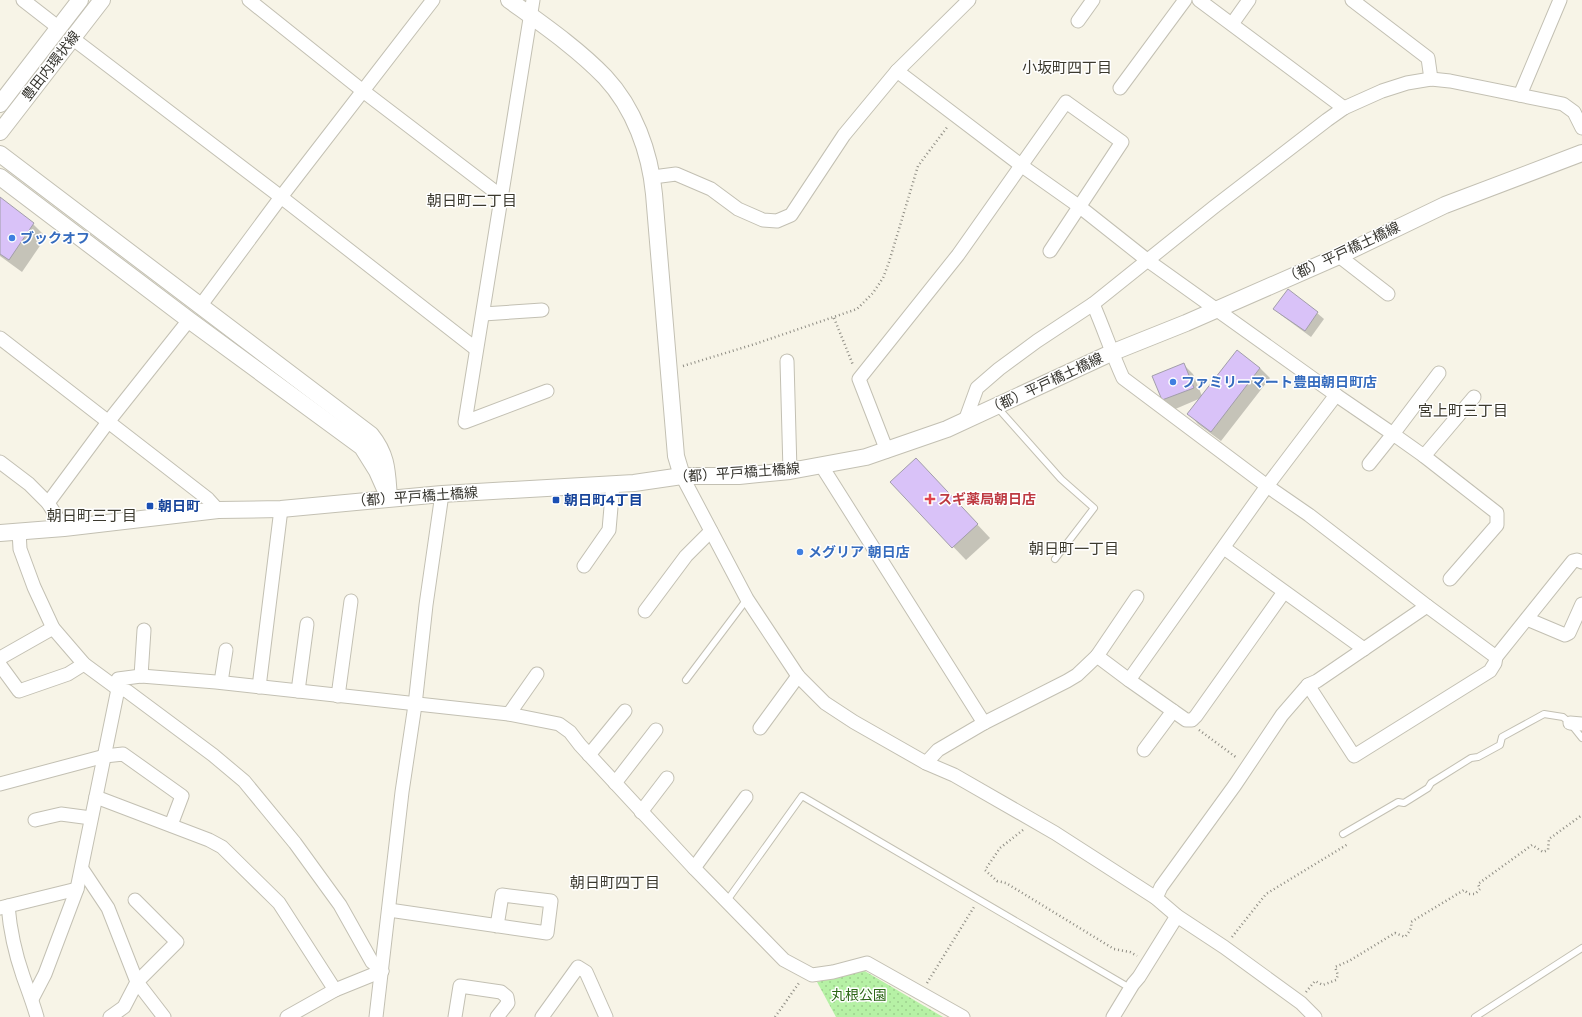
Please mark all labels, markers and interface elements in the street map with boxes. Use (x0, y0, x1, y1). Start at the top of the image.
street label: 豊田内環状線 (18, 28, 84, 104)
district label: 小坂町四丁目 (1022, 59, 1112, 77)
district label: 朝日町二丁目 (427, 192, 517, 210)
street label: （都）平戸橋土橋線 (1281, 219, 1403, 287)
place label: ブックオフ (20, 230, 90, 247)
marker: ブックオフ (7, 233, 17, 243)
street label: （都）平戸橋土橋線 (984, 350, 1106, 418)
place label: ファミリーマート豊田朝日町店 (1181, 374, 1377, 391)
marker: ファミリーマート豊田朝日町店 (1168, 377, 1178, 387)
district label: 宮上町三丁目 (1418, 402, 1508, 420)
street label: （都）平戸橋土橋線 (674, 460, 800, 486)
street label: （都）平戸橋土橋線 (352, 484, 478, 510)
place label: スギ薬局朝日店 (938, 491, 1036, 508)
place label: 朝日町4丁目 (564, 492, 643, 509)
marker: スギ薬局朝日店 (925, 494, 935, 504)
marker: 朝日町4丁目 (551, 495, 561, 505)
place label: 朝日町 (158, 498, 200, 515)
marker: 朝日町 (145, 501, 155, 511)
district label: 朝日町三丁目 (47, 507, 137, 525)
district label: 朝日町一丁目 (1029, 540, 1119, 558)
place label: メグリア 朝日店 (808, 544, 910, 561)
marker: メグリア 朝日店 (795, 547, 805, 557)
district label: 朝日町四丁目 (570, 874, 660, 892)
park label: 丸根公園 (831, 987, 887, 1004)

